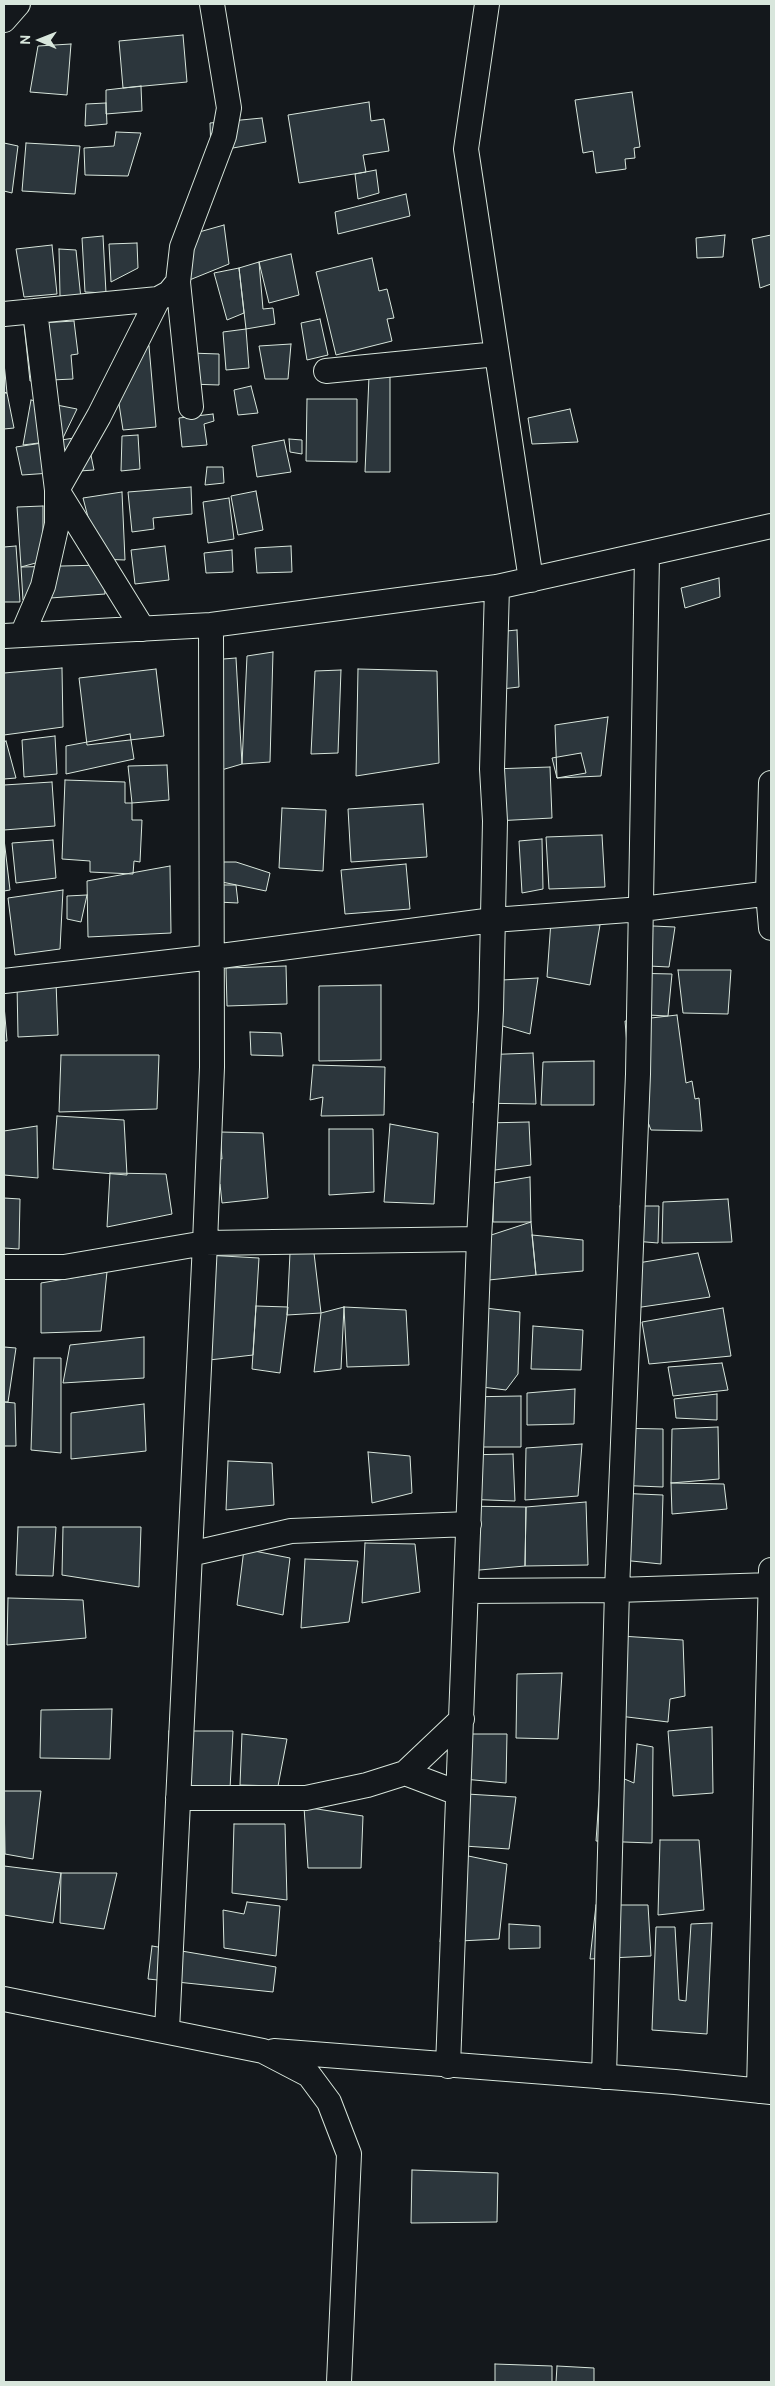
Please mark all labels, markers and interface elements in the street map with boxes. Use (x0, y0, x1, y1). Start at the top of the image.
north arrow (15, 15, 65, 65)
text: N (16, 35, 34, 45)

